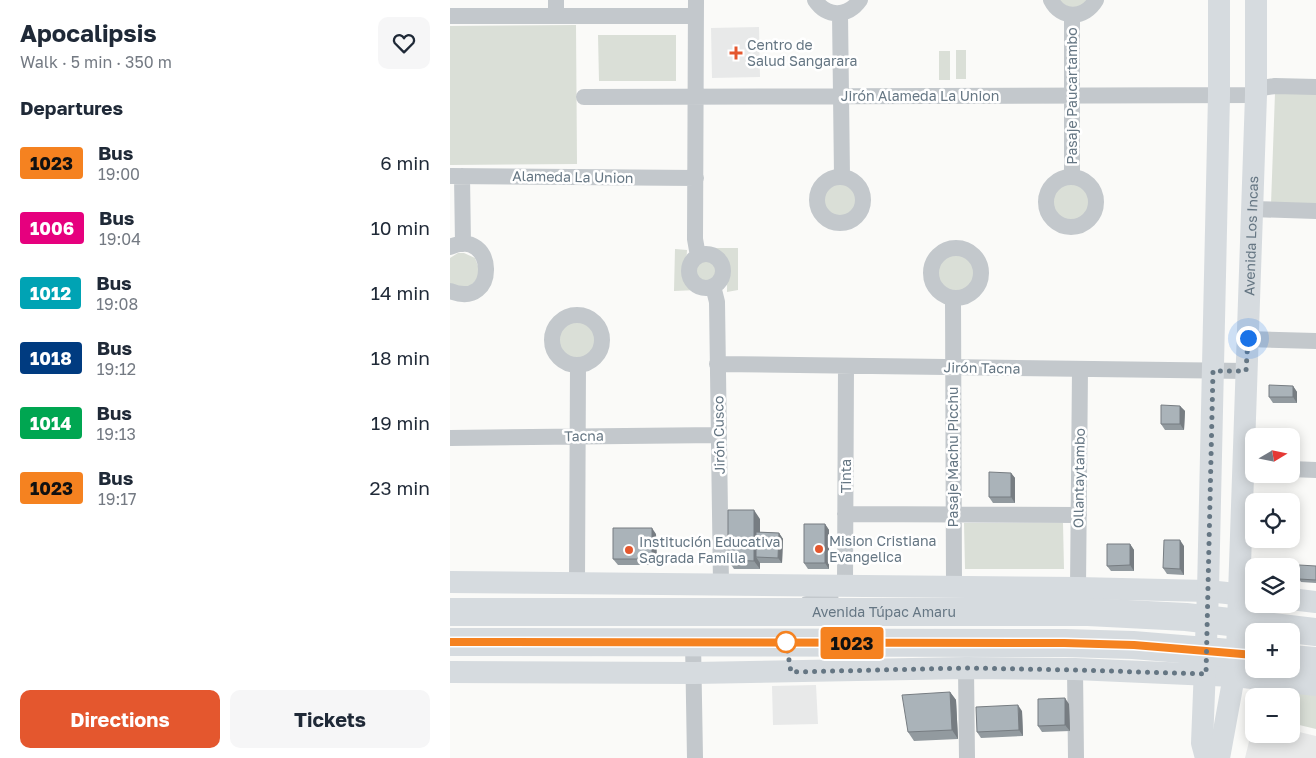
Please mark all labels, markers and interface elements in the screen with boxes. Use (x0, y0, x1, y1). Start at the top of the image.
button: heart (378, 17, 430, 69)
text: Apocalipsis (20, 18, 157, 47)
street label: Pasaje Paucartambo (1063, 27, 1080, 165)
place label: Centro de Salud Sangarara (747, 36, 857, 69)
marker: Centro de Salud Sangarara (729, 46, 743, 60)
text: Walk · 5 min · 350 m (20, 52, 172, 72)
street label: Jirón Alameda La Union (841, 87, 999, 104)
text: Departures (20, 96, 123, 119)
text: Bus (98, 141, 133, 164)
text: 6 min (380, 151, 430, 174)
text: 1023 (30, 152, 73, 174)
text: 19:00 (98, 164, 140, 184)
street label: Alameda La Union (512, 167, 634, 186)
street label: Avenida Los Incas (1240, 176, 1261, 296)
text: Bus (99, 206, 134, 229)
text: 10 min (371, 216, 430, 239)
text: 1006 (30, 217, 74, 239)
text: 19:04 (99, 229, 141, 249)
text: Bus (96, 271, 132, 294)
text: 14 min (371, 281, 430, 304)
text: 1012 (30, 282, 71, 304)
text: 19:08 (96, 294, 138, 314)
your location (1236, 326, 1261, 351)
text: Bus (97, 336, 132, 359)
text: 18 min (371, 346, 430, 369)
text: 1018 (30, 347, 72, 369)
street label: Jirón Tacna (943, 358, 1021, 377)
text: 19:12 (97, 359, 136, 379)
street label: Pasaje Machu Picchu (944, 386, 961, 528)
street label: Jirón Cusco (709, 395, 728, 475)
text: Bus (97, 401, 132, 424)
text: 19 min (371, 411, 430, 434)
text: 1014 (30, 412, 72, 434)
text: 19:13 (97, 424, 136, 444)
street label: Tacna (564, 427, 604, 444)
street label: Ollantaytambo (1069, 428, 1088, 528)
north arrow (1245, 428, 1300, 482)
map controls (1245, 428, 1300, 743)
street label: Tinta (837, 459, 854, 493)
text: Bus (98, 466, 133, 489)
text: 23 min (370, 476, 430, 499)
text: 1023 (30, 477, 73, 499)
text: 19:17 (98, 489, 136, 509)
button: locate (1245, 493, 1300, 548)
place label: Mision Cristiana Evangelica (829, 532, 936, 565)
place label: Institución Educativa Sagrada Familia (639, 533, 780, 566)
marker: Mision Cristiana Evangelica (813, 543, 825, 555)
marker: Institución Educativa Sagrada Familia (623, 544, 635, 556)
button: layers (1245, 558, 1300, 613)
street label: Avenida Túpac Amaru (812, 603, 956, 620)
button: + (1245, 623, 1300, 678)
line badge: 1023 (817, 627, 887, 659)
unlabelled marker (775, 631, 797, 653)
text: 1023 (831, 632, 873, 654)
button: − (1245, 688, 1300, 743)
button: Directions (20, 690, 220, 748)
button: Tickets (230, 690, 430, 748)

